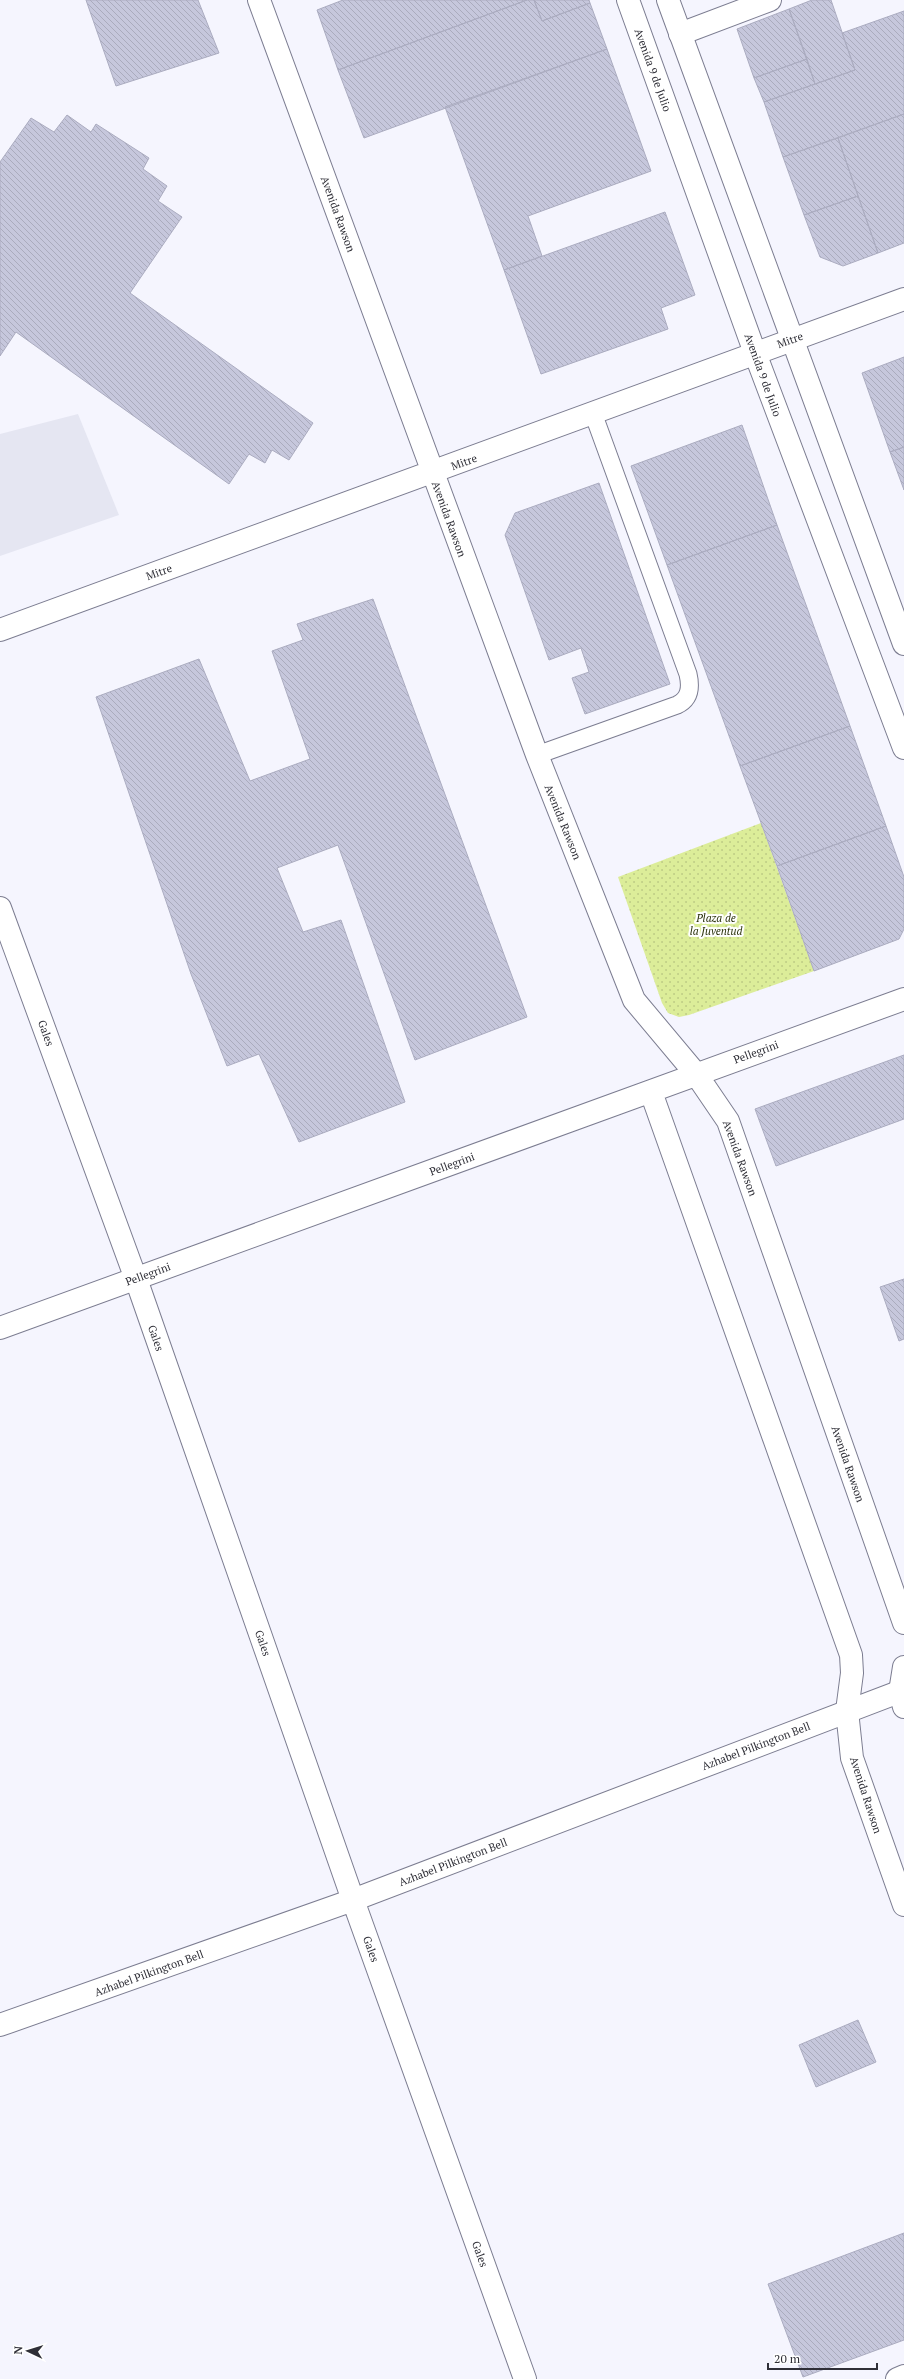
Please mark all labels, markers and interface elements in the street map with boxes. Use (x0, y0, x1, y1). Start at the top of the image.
street label: Avenida 9 de Julio (631, 27, 675, 113)
street label: Avenida Rawson (318, 174, 358, 254)
street label: Mitre (775, 329, 805, 351)
street label: Avenida 9 de Julio (741, 332, 785, 418)
street label: Mitre (449, 451, 479, 473)
street label: Avenida Rawson (429, 479, 469, 559)
street label: Mitre (144, 561, 174, 583)
street label: Avenida Rawson (542, 782, 585, 862)
park label: Plaza de la Juventud (690, 911, 742, 938)
street label: Gales (35, 1018, 57, 1048)
street label: Pellegrini (731, 1037, 781, 1067)
street label: Avenida Rawson (720, 1118, 760, 1198)
street label: Pellegrini (427, 1149, 477, 1179)
street label: Pellegrini (123, 1259, 173, 1289)
street label: Gales (145, 1323, 167, 1353)
street label: Avenida Rawson (828, 1424, 868, 1504)
street label: Gales (252, 1628, 274, 1658)
street label: Azhabel Pilkington Bell (700, 1719, 812, 1773)
street label: Avenida Rawson (847, 1755, 885, 1836)
street label: Azhabel Pilkington Bell (397, 1835, 509, 1889)
street label: Gales (360, 1934, 382, 1964)
street label: Azhabel Pilkington Bell (92, 1947, 206, 1999)
street label: Gales (469, 2239, 491, 2269)
north arrow (8, 2331, 48, 2371)
text: N (11, 2345, 25, 2355)
scale bar (768, 2345, 877, 2371)
text: 20 m (774, 2351, 801, 2366)

